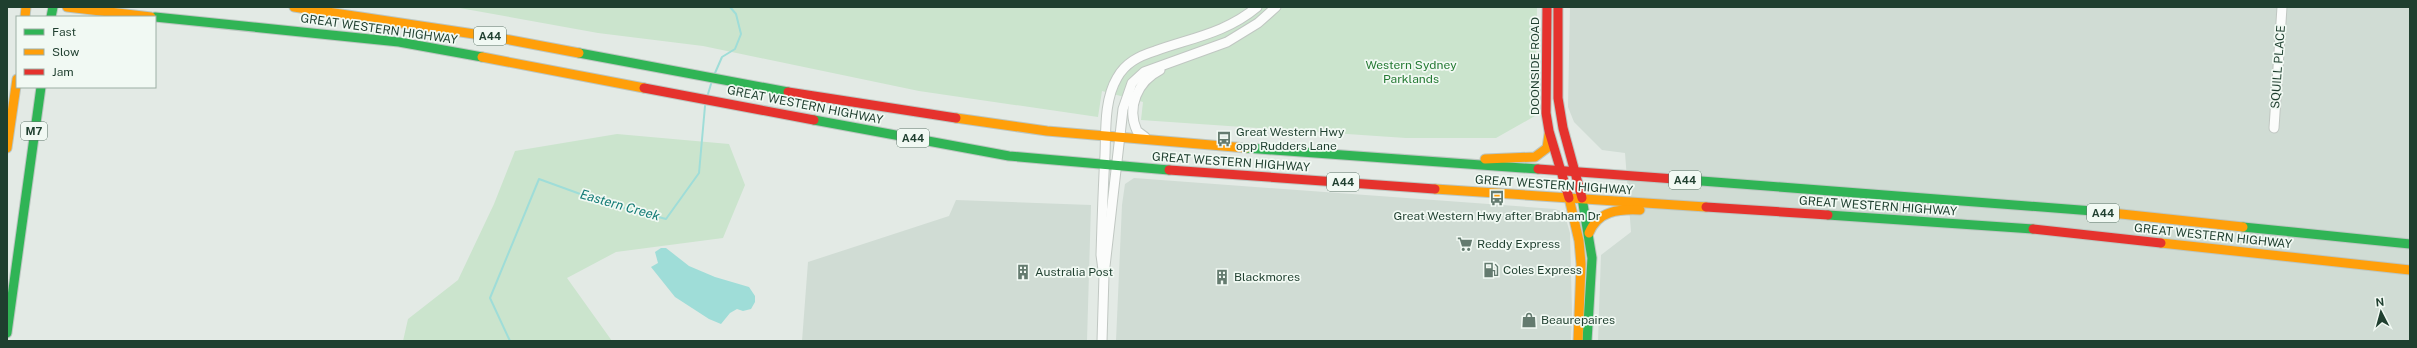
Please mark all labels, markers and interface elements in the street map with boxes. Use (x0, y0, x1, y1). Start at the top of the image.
street label: GREAT WESTERN HIGHWAY (300, 11, 459, 47)
legend (16, 16, 156, 88)
street label: DOONSIDE ROAD (1528, 17, 1542, 115)
text: Fast (52, 25, 77, 39)
street label: SQUILL PLACE (2268, 25, 2288, 109)
road number: A44 (474, 27, 506, 45)
text: Slow (52, 45, 80, 59)
park label: Western Sydney Parklands (1365, 58, 1457, 86)
text: Jam (52, 65, 74, 79)
street label: GREAT WESTERN HIGHWAY (726, 83, 885, 127)
road number: M7 (21, 122, 47, 140)
place label: Great Western Hwy opp Rudders Lane (1236, 125, 1345, 153)
road number: A44 (897, 129, 929, 147)
bus stop icon: Great Western Hwy opp Rudders Lane (1215, 130, 1233, 148)
street label: GREAT WESTERN HIGHWAY (1151, 149, 1311, 175)
road number: A44 (1669, 171, 1701, 189)
street label: GREAT WESTERN HIGHWAY (1474, 172, 1634, 198)
road number: A44 (1327, 173, 1359, 191)
water label: Eastern Creek (578, 186, 662, 224)
bus stop icon: Great Western Hwy after Brabham Dr (1488, 189, 1506, 207)
street label: GREAT WESTERN HIGHWAY (1798, 193, 1958, 219)
road number: A44 (2087, 204, 2119, 222)
place label: Great Western Hwy after Brabham Dr (1393, 209, 1601, 223)
street label: GREAT WESTERN HIGHWAY (2133, 221, 2293, 251)
supermarket icon: Reddy Express (1456, 235, 1474, 253)
place label: Reddy Express (1477, 237, 1560, 251)
fuel station icon: Coles Express (1482, 261, 1500, 279)
building icon: Australia Post (1014, 263, 1032, 281)
place label: Coles Express (1503, 263, 1582, 277)
place label: Australia Post (1035, 265, 1113, 279)
building icon: Blackmores (1213, 268, 1231, 286)
place label: Blackmores (1234, 270, 1300, 284)
north arrow (2361, 292, 2401, 332)
text: N (2375, 296, 2385, 308)
shop icon: Beaurepaires (1520, 311, 1538, 329)
place label: Beaurepaires (1541, 313, 1615, 327)

